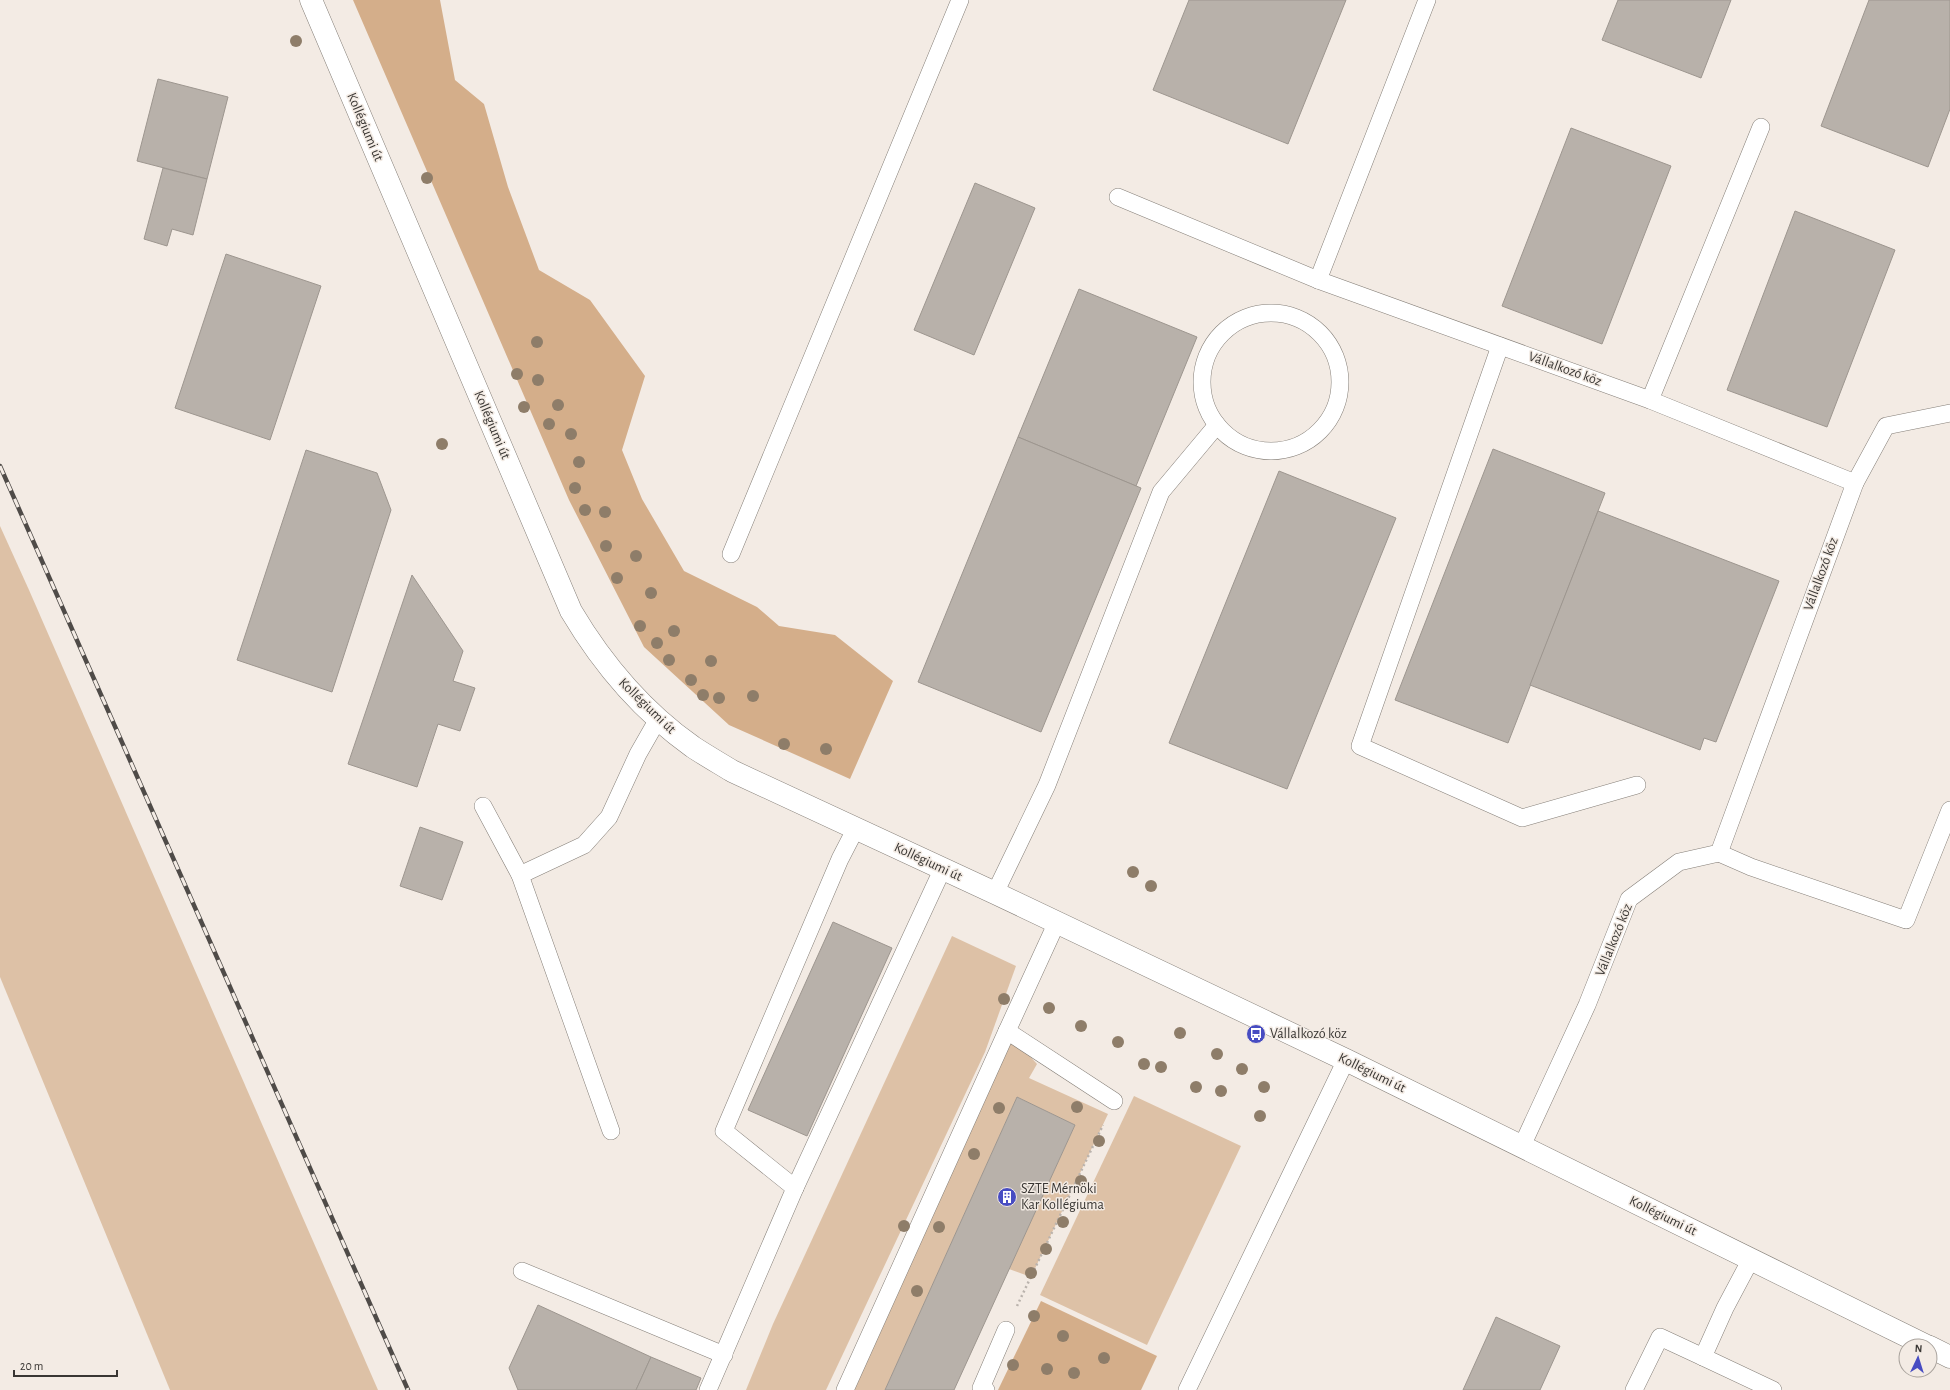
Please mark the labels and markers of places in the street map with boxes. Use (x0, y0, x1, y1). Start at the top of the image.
bus stop icon: Vállalkozó köz (1245, 1023, 1267, 1045)
place label: Vállalkozó köz (1270, 1027, 1347, 1041)
place label: SZTE Mérnöki Kar Kollégiuma (1021, 1182, 1105, 1212)
building icon: SZTE Mérnöki Kar Kollégiuma (996, 1186, 1018, 1208)

